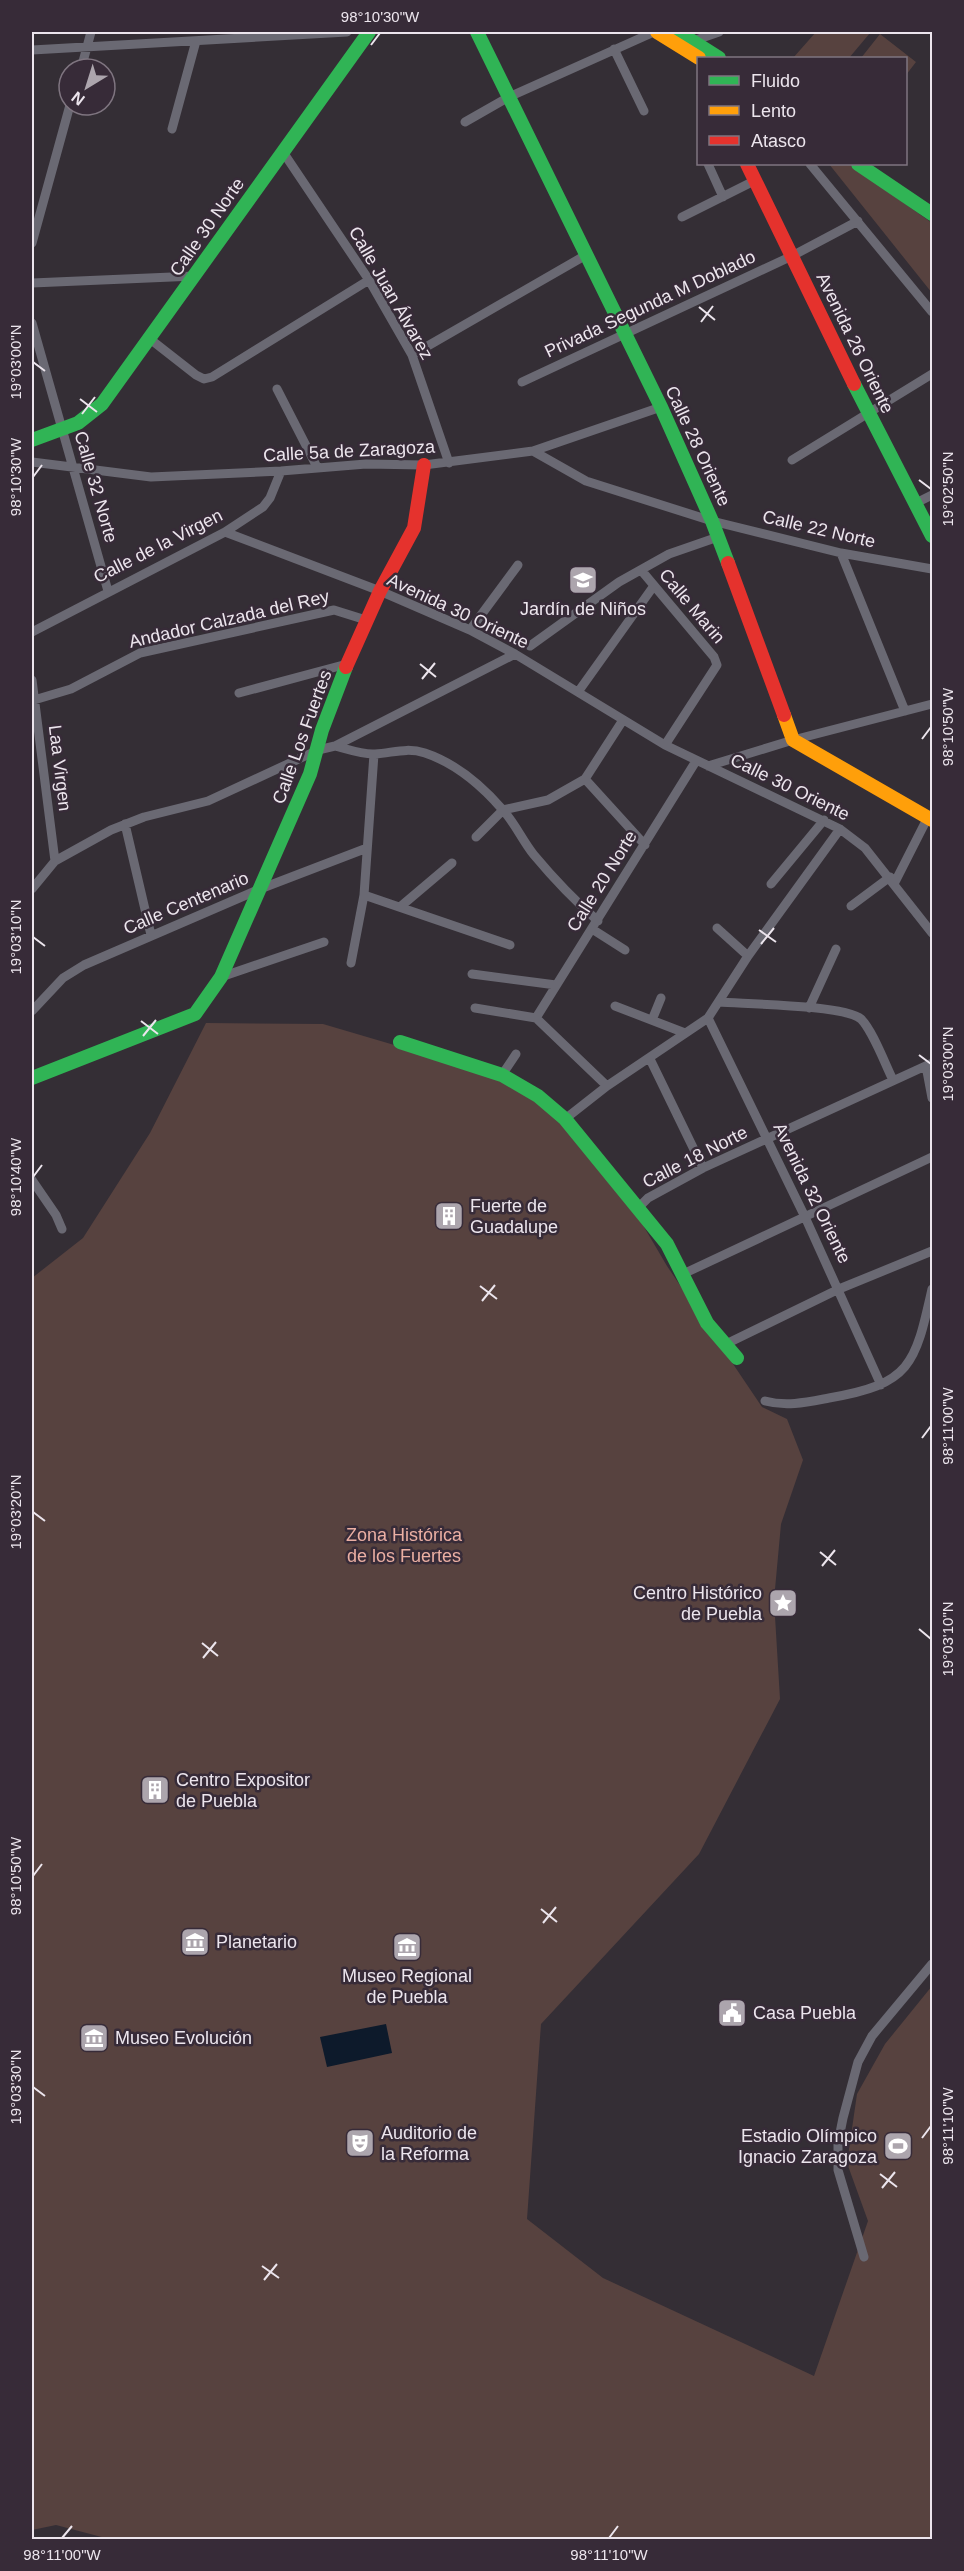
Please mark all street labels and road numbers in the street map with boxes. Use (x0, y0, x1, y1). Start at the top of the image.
street label: Calle 30 Norte (166, 174, 248, 280)
street label: Calle Juan Álvarez (345, 223, 437, 363)
street label: Privada Segunda M Doblado (541, 246, 759, 362)
street label: Avenida 26 Oriente (812, 270, 898, 416)
street label: Calle 28 Oriente (661, 383, 735, 509)
street label: Calle 32 Norte (71, 429, 121, 545)
street label: Calle 5a de Zaragoza (263, 436, 436, 465)
street label: Calle de la Virgen (90, 505, 226, 587)
street label: Calle 22 Norte (761, 506, 877, 552)
street label: Calle Marin (655, 565, 729, 647)
street label: Avenida 30 Oriente (384, 569, 532, 653)
street label: Andador Calzada del Rey (127, 586, 331, 652)
street label: Calle Los Fuertes (268, 667, 336, 807)
street label: Laa Virgen (45, 724, 75, 812)
street label: Calle 30 Oriente (727, 750, 853, 824)
street label: Calle 20 Norte (563, 827, 641, 935)
street label: Calle Centenario (120, 868, 252, 938)
street label: Avenida 32 Oriente (769, 1120, 855, 1266)
street label: Calle 18 Norte (639, 1122, 751, 1192)

